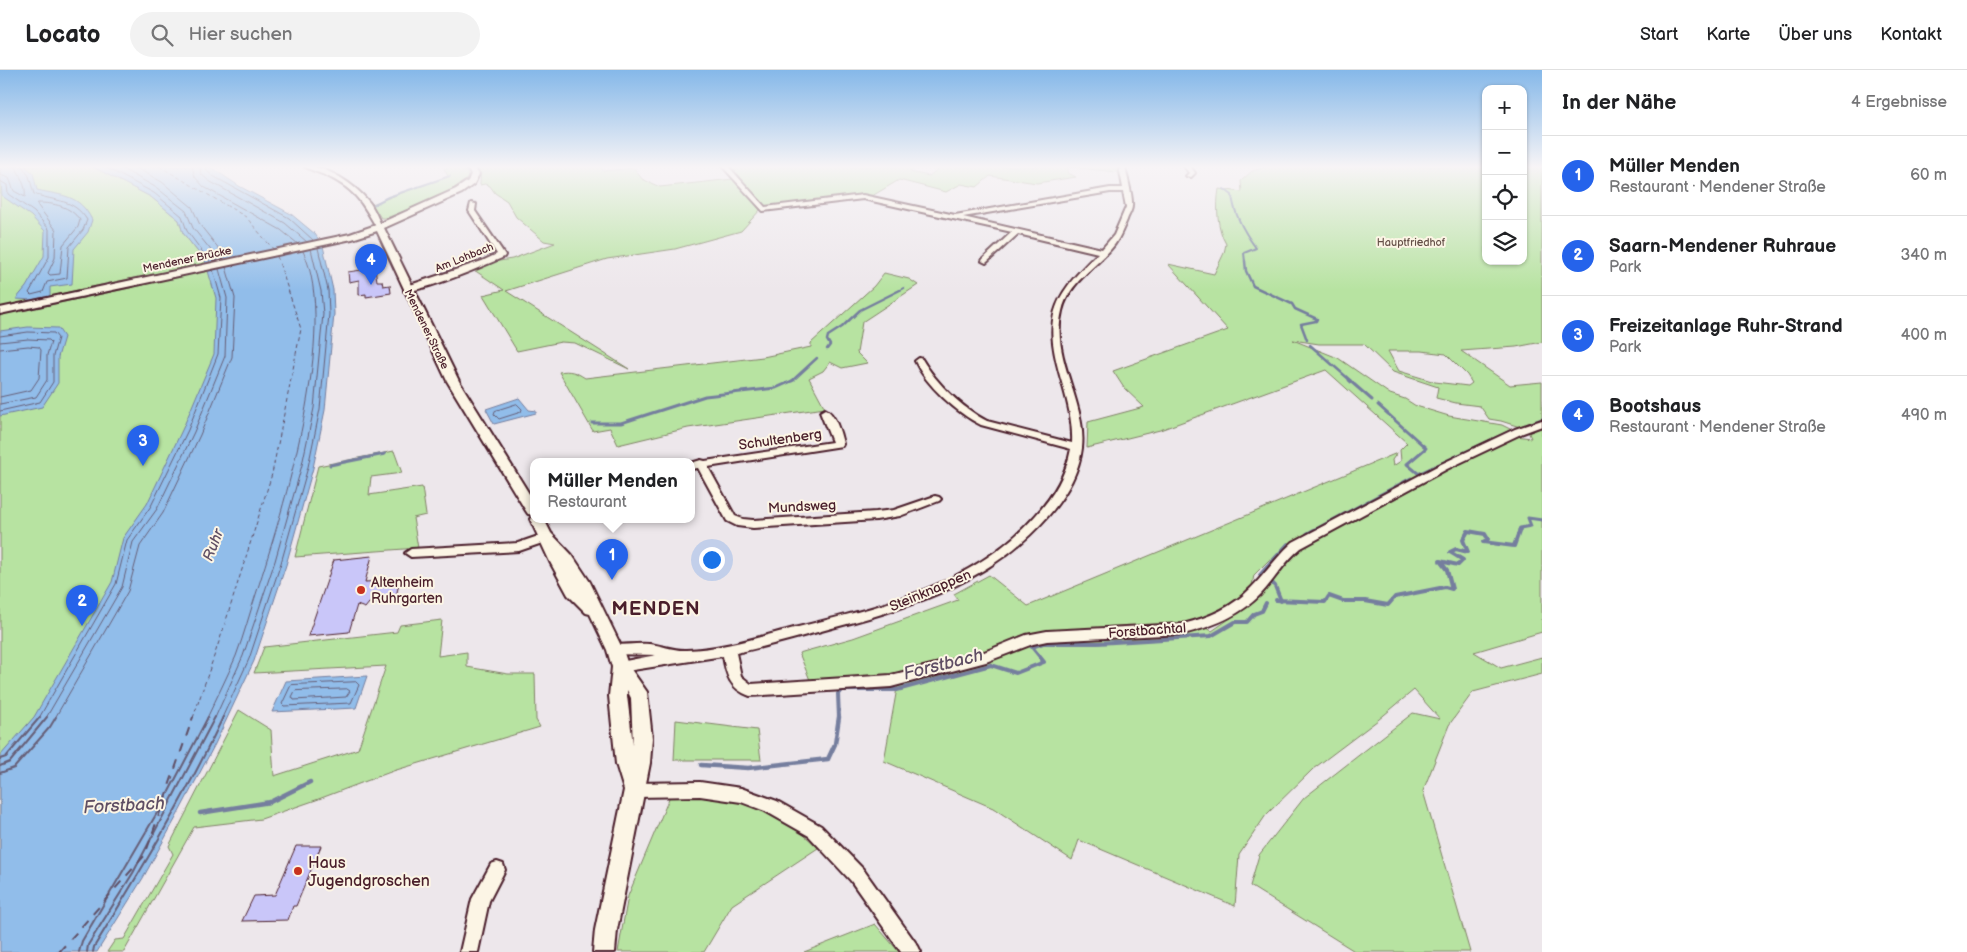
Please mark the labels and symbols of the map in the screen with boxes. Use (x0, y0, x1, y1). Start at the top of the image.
park label: Hauptfriedhof (1377, 236, 1446, 249)
street label: Am Lohbach (433, 240, 495, 275)
street label: Mendener Brücke (142, 244, 233, 275)
pin: 4 (355, 244, 387, 285)
street label: Mendener Straße (402, 287, 452, 372)
pin: 3 (127, 425, 159, 466)
street label: Schultenberg (737, 425, 823, 454)
street label: Mundsweg (767, 496, 837, 517)
water label: Ruhr (199, 525, 229, 564)
pin: 1 (596, 539, 628, 580)
your location (699, 547, 725, 573)
street label: Steinknappen (887, 566, 974, 615)
place label: Altenheim Ruhrgarten (371, 574, 443, 607)
marker: Altenheim Ruhrgarten (355, 584, 367, 596)
pin: 2 (66, 585, 98, 626)
district label: MENDEN (612, 598, 700, 621)
street label: Forstbachtal (1107, 619, 1187, 642)
water label: Forstbach (901, 644, 985, 685)
water label: Forstbach (83, 793, 165, 818)
place label: Haus Jugendgroschen (308, 854, 430, 891)
marker: Haus Jugendgroschen (292, 865, 304, 877)

